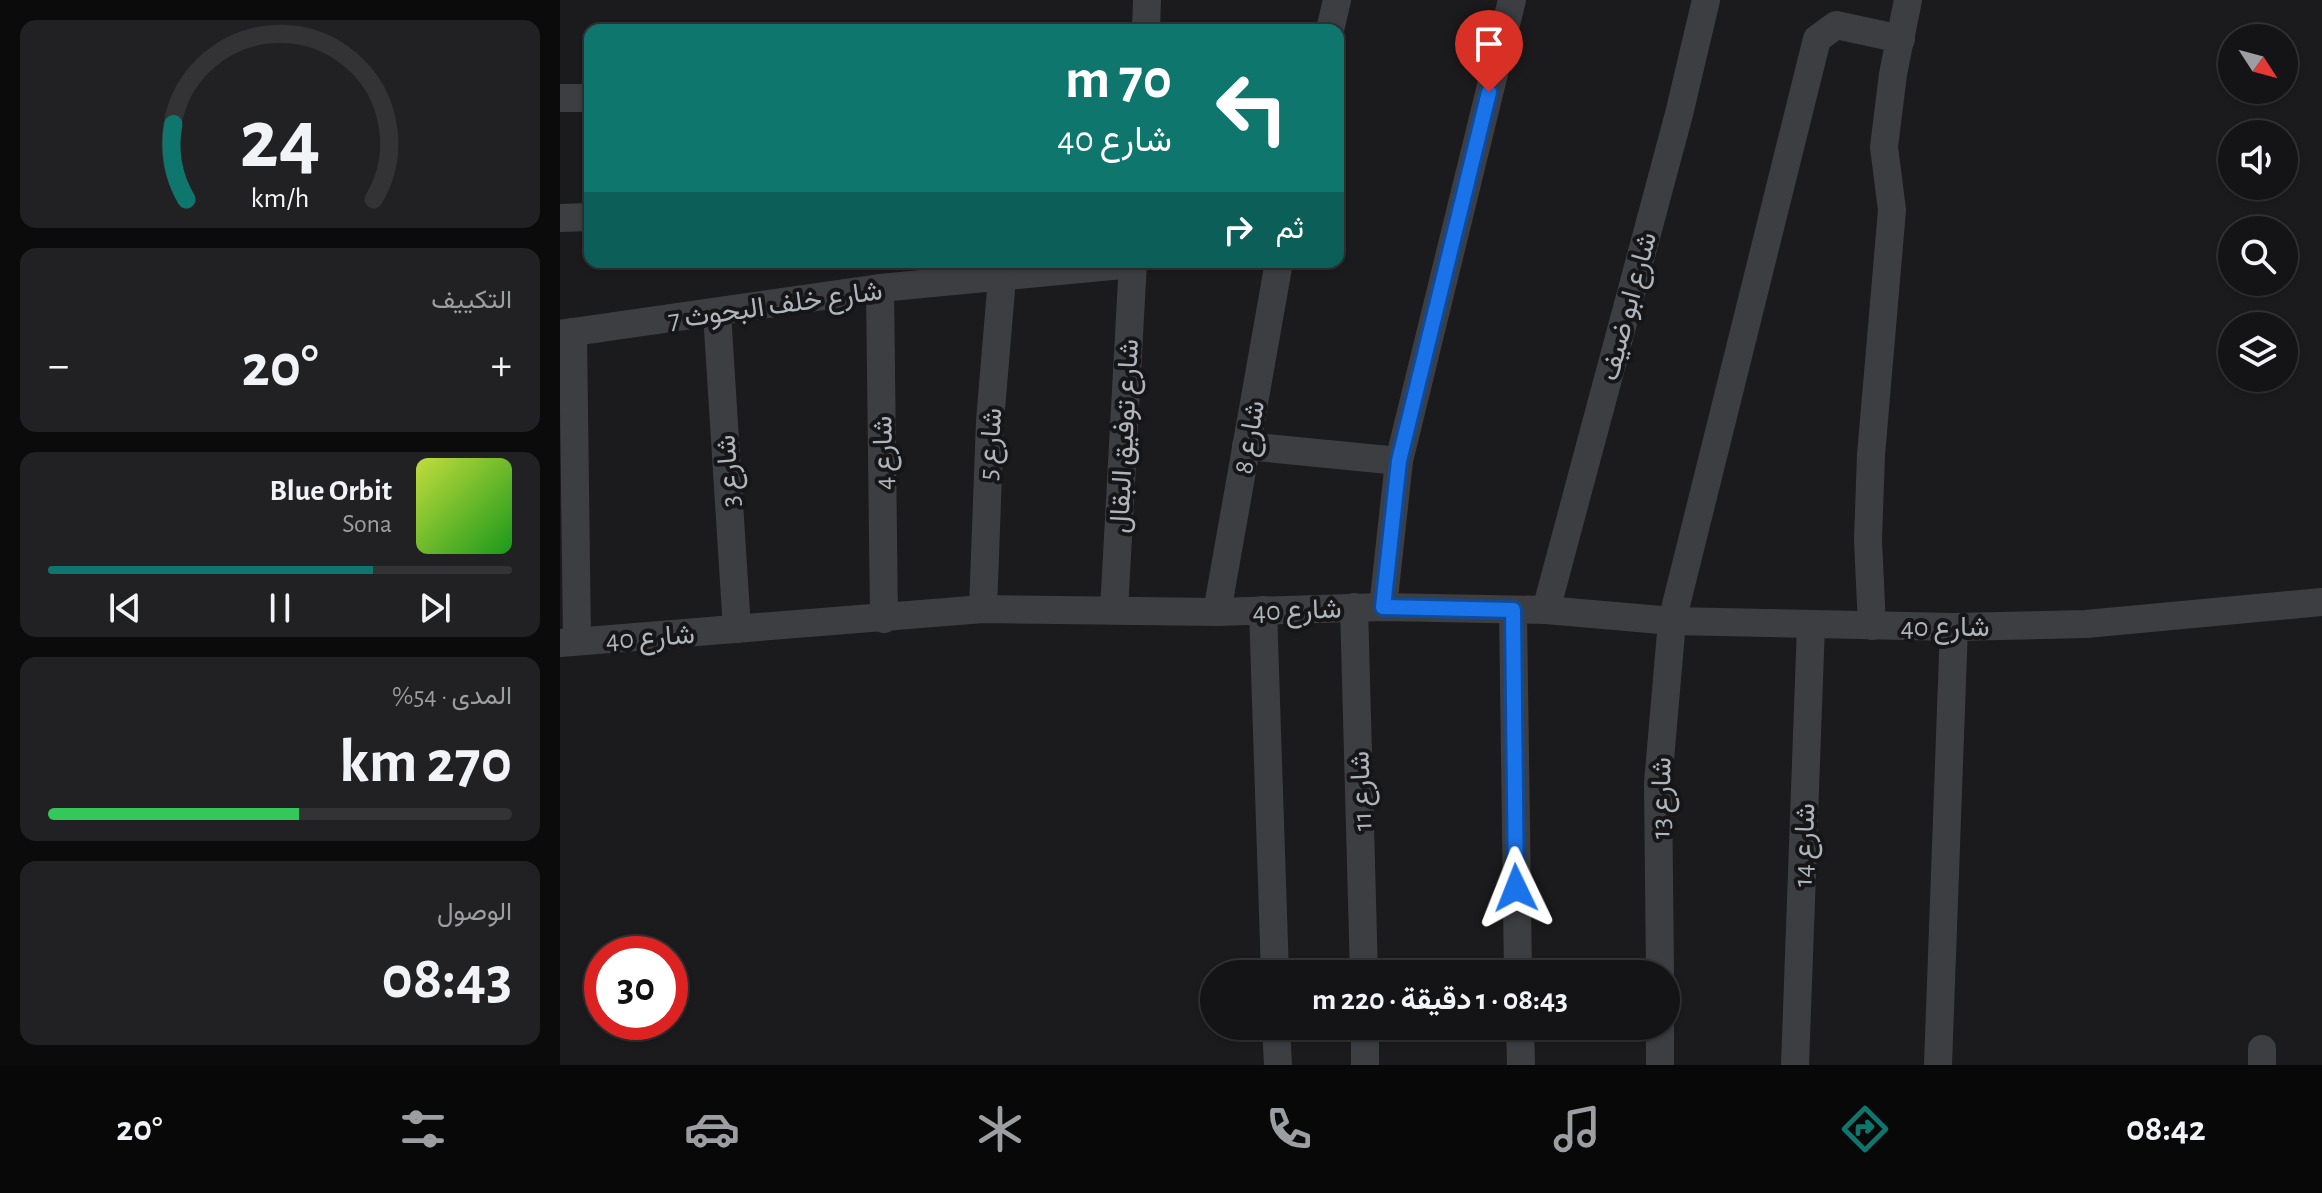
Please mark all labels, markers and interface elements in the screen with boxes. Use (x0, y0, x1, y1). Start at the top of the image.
pin (1455, 10, 1523, 92)
icon: arrive (1467, 22, 1511, 66)
north arrow (2218, 24, 2298, 104)
map controls (2218, 24, 2298, 392)
text: 70 m (1065, 52, 1172, 108)
icon: left (1200, 56, 1304, 160)
text: 24 (239, 99, 321, 183)
button: sound (2218, 120, 2298, 200)
text: شارع 40 (1057, 122, 1172, 158)
text: km/h (251, 184, 309, 213)
icon: right (1216, 208, 1260, 252)
text: ثم (1276, 214, 1304, 244)
button: search (2218, 216, 2298, 296)
street label: شارع ابو ضيف (1596, 229, 1665, 385)
street label: شارع خلف البحوث 7 (666, 277, 885, 338)
text: التكييف (431, 287, 512, 313)
button: layers (2218, 312, 2298, 392)
text: 20° (241, 337, 319, 397)
street label: شارع توفيق البقال (1106, 338, 1147, 534)
text: − (48, 344, 69, 388)
text: + (491, 344, 512, 388)
street label: شارع 8 (1230, 398, 1273, 477)
street label: شارع 5 (974, 407, 1010, 482)
street label: شارع 4 (869, 415, 902, 490)
street label: شارع 3 (713, 434, 748, 508)
text: Blue Orbit (269, 476, 392, 506)
text: Sona (342, 511, 392, 537)
icon: previous (103, 586, 147, 630)
icon: pause (258, 586, 302, 630)
icon: next (413, 586, 457, 630)
street label: شارع 40 (1252, 595, 1342, 630)
street label: شارع 40 (1900, 614, 1990, 645)
street label: شارع 40 (605, 621, 696, 658)
text: المدى · 54% (392, 683, 512, 709)
text: 270 km (339, 733, 512, 793)
street label: شارع 11 (1347, 750, 1380, 831)
street label: شارع 13 (1647, 757, 1680, 839)
street label: شارع 14 (1790, 803, 1823, 888)
position arrow (1474, 846, 1558, 930)
text: الوصول (437, 899, 512, 925)
speed limit sign: 30 (584, 936, 688, 1040)
text: 08:43 (381, 949, 512, 1009)
text: 08:43 · 1 دقيقة · 220 m (1312, 985, 1568, 1015)
icon: filters (395, 1101, 451, 1157)
icon: car (684, 1101, 740, 1157)
icon: climate (972, 1101, 1028, 1157)
icon: phone (1261, 1101, 1317, 1157)
icon: music (1549, 1101, 1605, 1157)
icon: directions (1837, 1101, 1893, 1157)
text: 20° (116, 1111, 163, 1147)
text: 08:42 (2126, 1111, 2206, 1147)

